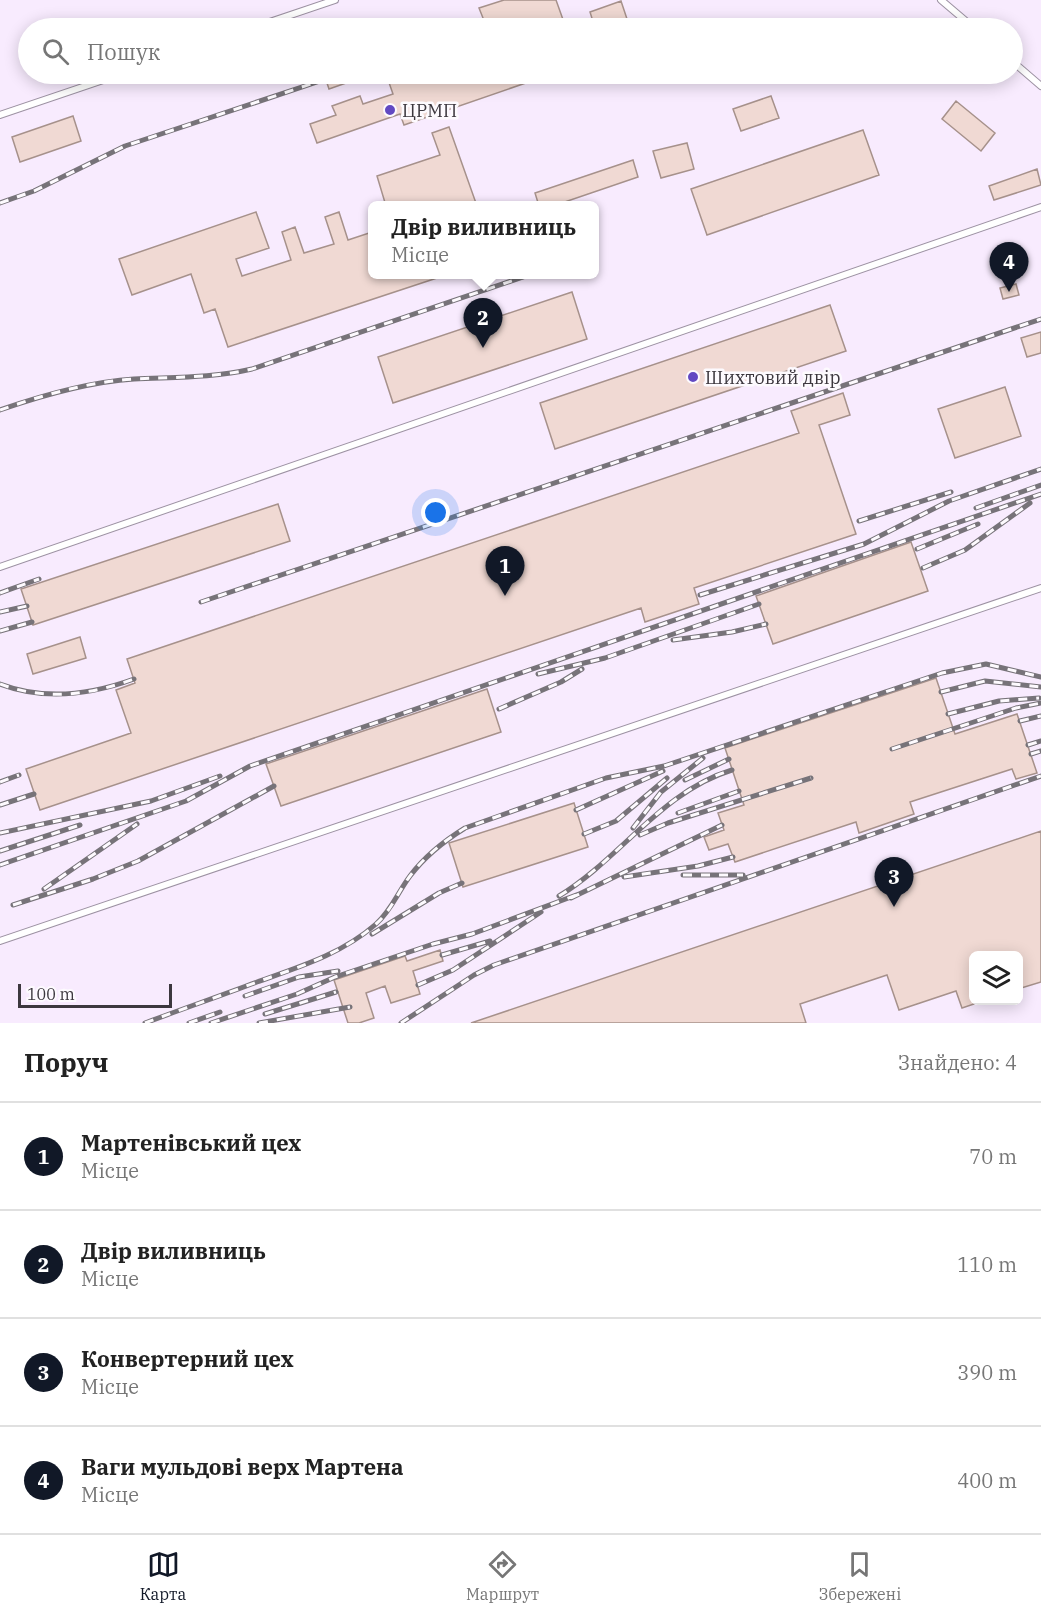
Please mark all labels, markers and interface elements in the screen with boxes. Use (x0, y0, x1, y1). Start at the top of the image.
search box (18, 18, 1023, 84)
icon: search (39, 35, 72, 68)
text: Пошук (87, 37, 160, 66)
place label: ЦРМП (402, 99, 457, 122)
marker: ЦРМП (383, 103, 397, 117)
popup (368, 201, 599, 279)
text: Двір виливниць (391, 212, 576, 241)
text: Місце (391, 241, 449, 268)
pin: 4 (990, 242, 1028, 292)
pin: 2 (464, 298, 502, 348)
place label: Шихтовий двір (705, 366, 841, 389)
marker: Шихтовий двір (686, 370, 700, 384)
your location (421, 498, 450, 527)
pin: 1 (486, 546, 524, 596)
pin: 3 (874, 858, 914, 907)
map controls (969, 951, 1023, 1005)
button: layers (969, 951, 1023, 1005)
scale bar (18, 981, 172, 1008)
text: 100 m (27, 984, 75, 1004)
text: Поруч (24, 1045, 108, 1079)
text: Знайдено: 4 (898, 1049, 1017, 1076)
text: Мартенівський цех (81, 1128, 301, 1157)
text: 1 (38, 1143, 50, 1170)
text: 70 m (969, 1143, 1017, 1170)
text: Місце (81, 1157, 139, 1184)
text: Двір виливниць (81, 1236, 266, 1265)
text: 2 (38, 1251, 50, 1278)
text: 110 m (957, 1251, 1017, 1278)
text: Місце (81, 1265, 139, 1292)
text: Конвертерний цех (81, 1344, 294, 1373)
text: 3 (38, 1359, 50, 1386)
text: 390 m (957, 1359, 1017, 1386)
text: Місце (81, 1373, 139, 1400)
text: Ваги мульдові верх Мартена (81, 1452, 404, 1481)
text: 4 (38, 1467, 50, 1494)
text: 400 m (957, 1467, 1017, 1494)
text: Місце (81, 1481, 139, 1508)
tab: Карта (140, 1548, 186, 1604)
tab: Маршрут (466, 1548, 539, 1604)
tab: Збережені (819, 1548, 901, 1604)

